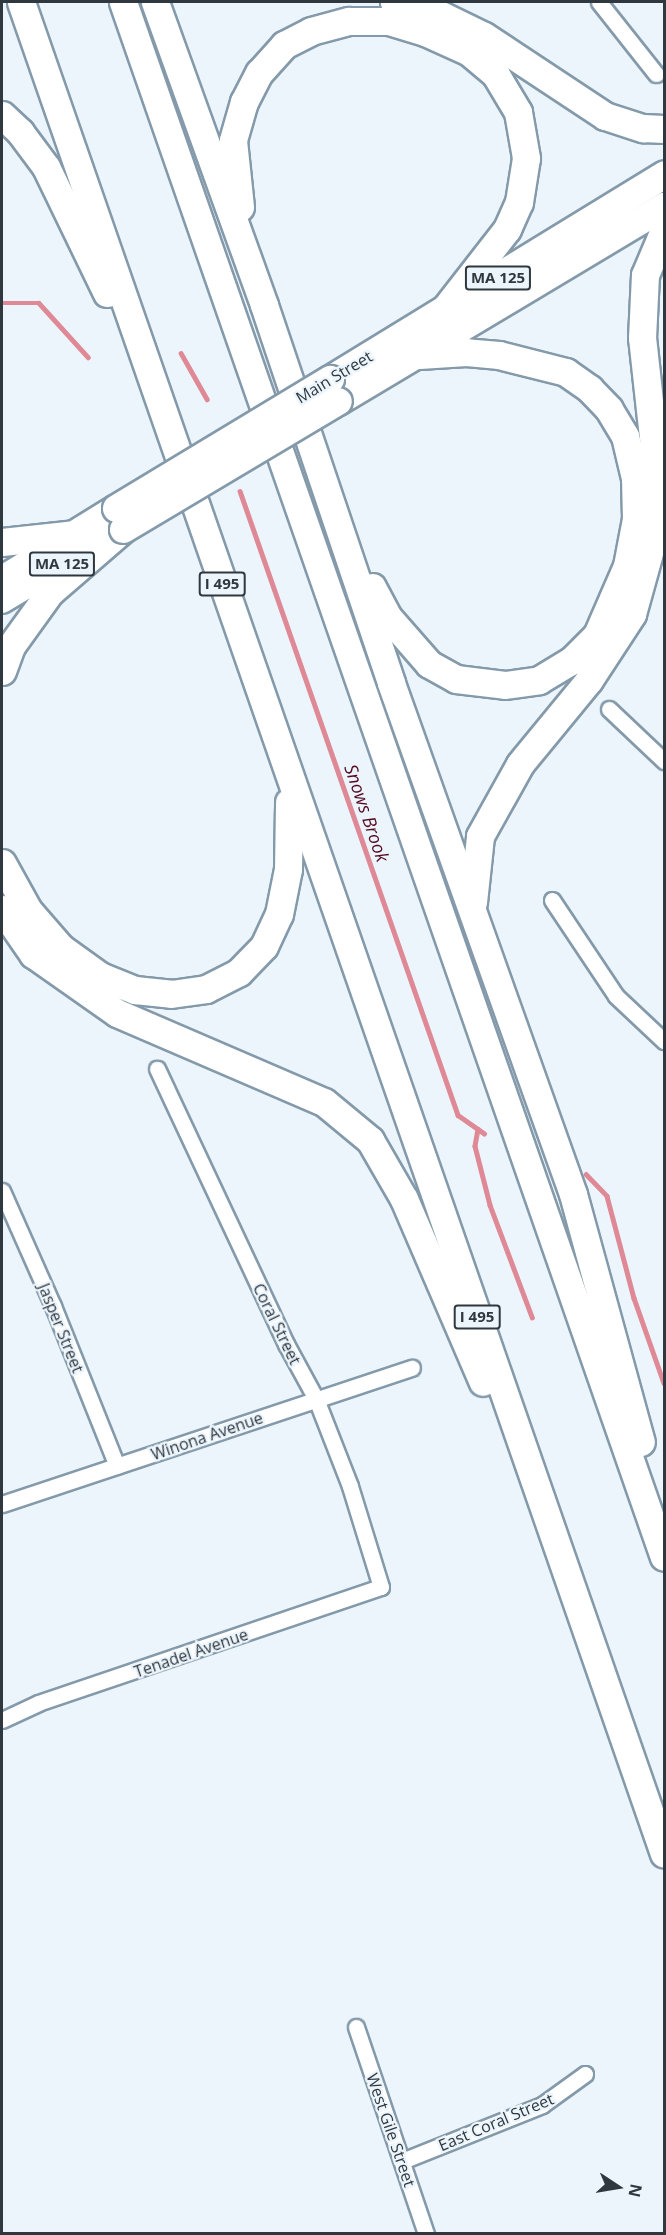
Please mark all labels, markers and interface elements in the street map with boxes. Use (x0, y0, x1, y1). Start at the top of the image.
road number: MA 125 (464, 266, 532, 290)
street label: Main Street (292, 347, 376, 407)
road number: MA 125 (28, 552, 97, 576)
road number: I 495 (198, 572, 246, 596)
water label: Snows Brook (340, 761, 394, 865)
street label: Jasper Street (34, 1280, 88, 1376)
street label: Coral Street (249, 1280, 305, 1368)
road number: I 495 (453, 1305, 501, 1329)
street label: Winona Avenue (149, 1408, 265, 1464)
street label: Tenadel Avenue (132, 1625, 250, 1681)
street label: West Gile Street (363, 2071, 419, 2189)
street label: East Coral Street (436, 2089, 556, 2155)
north arrow (588, 2157, 648, 2217)
text: N (623, 2182, 648, 2199)

